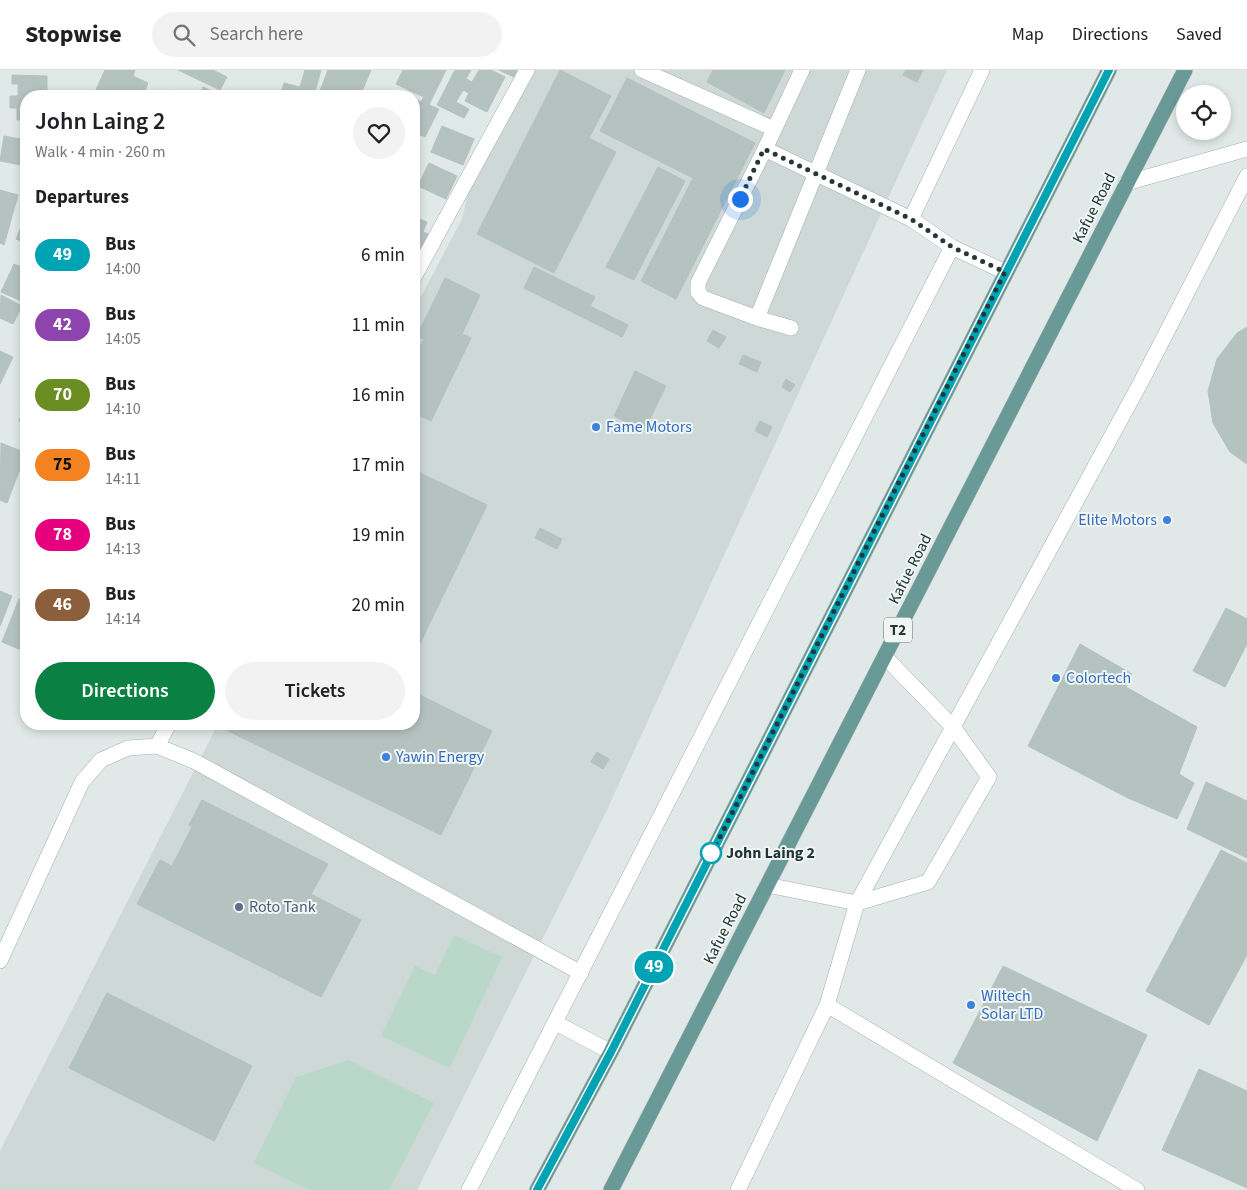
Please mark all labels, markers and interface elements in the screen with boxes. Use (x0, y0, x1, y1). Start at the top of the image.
search box (152, 12, 502, 57)
text: Stopwise (25, 17, 122, 52)
icon: search (170, 21, 198, 49)
text: Search here (210, 21, 303, 48)
text: Map (1012, 22, 1044, 47)
text: Directions (1072, 22, 1148, 47)
text: Saved (1176, 22, 1222, 47)
map controls (1176, 85, 1231, 140)
button: locate (1176, 85, 1231, 140)
text: John Laing 2 (35, 104, 165, 139)
button: heart (353, 107, 405, 159)
text: Walk · 4 min · 260 m (35, 141, 166, 163)
street label: Kafue Road (1067, 169, 1121, 247)
text: Departures (35, 184, 129, 211)
your location (728, 187, 753, 212)
text: Bus (105, 231, 136, 258)
text: 49 (53, 242, 72, 267)
text: 6 min (361, 242, 405, 269)
text: 14:00 (105, 258, 141, 280)
text: Bus (105, 301, 136, 328)
text: 42 (53, 312, 72, 337)
text: 11 min (351, 312, 405, 339)
text: 14:05 (105, 328, 141, 350)
text: Bus (105, 371, 136, 398)
text: 70 (53, 382, 72, 407)
text: 16 min (351, 382, 405, 409)
text: 14:10 (105, 398, 141, 420)
place label: Fame Motors (606, 416, 692, 438)
marker: Fame Motors (590, 421, 602, 433)
text: Bus (105, 441, 136, 468)
text: 75 (53, 452, 72, 477)
text: 17 min (351, 452, 405, 479)
text: 14:11 (105, 468, 141, 490)
place label: Elite Motors (1078, 509, 1157, 531)
text: Bus (105, 511, 136, 538)
marker: Elite Motors (1161, 514, 1173, 526)
text: 78 (53, 522, 72, 547)
text: 19 min (351, 522, 405, 549)
street label: Kafue Road (883, 530, 937, 608)
text: 14:13 (105, 538, 141, 560)
text: Bus (105, 581, 136, 608)
text: 46 (53, 592, 72, 617)
text: 20 min (351, 592, 405, 619)
text: 14:14 (105, 608, 141, 630)
road number: T2 (884, 618, 912, 642)
button: Directions (35, 662, 215, 720)
button: Tickets (225, 662, 405, 720)
place label: Colortech (1066, 667, 1131, 689)
marker: Colortech (1050, 672, 1062, 684)
place label: Yawin Energy (395, 746, 485, 768)
marker: Yawin Energy (380, 751, 392, 763)
marker: John Laing 2 (700, 842, 722, 864)
place label: John Laing 2 (726, 842, 815, 864)
street label: Kafue Road (698, 890, 752, 968)
place label: Roto Tank (249, 896, 316, 918)
marker: Roto Tank (233, 901, 245, 913)
line badge: 49 (632, 951, 676, 983)
text: 49 (644, 954, 664, 979)
place label: Wiltech Solar LTD (981, 985, 1044, 1025)
marker: Wiltech Solar LTD (965, 999, 977, 1011)

